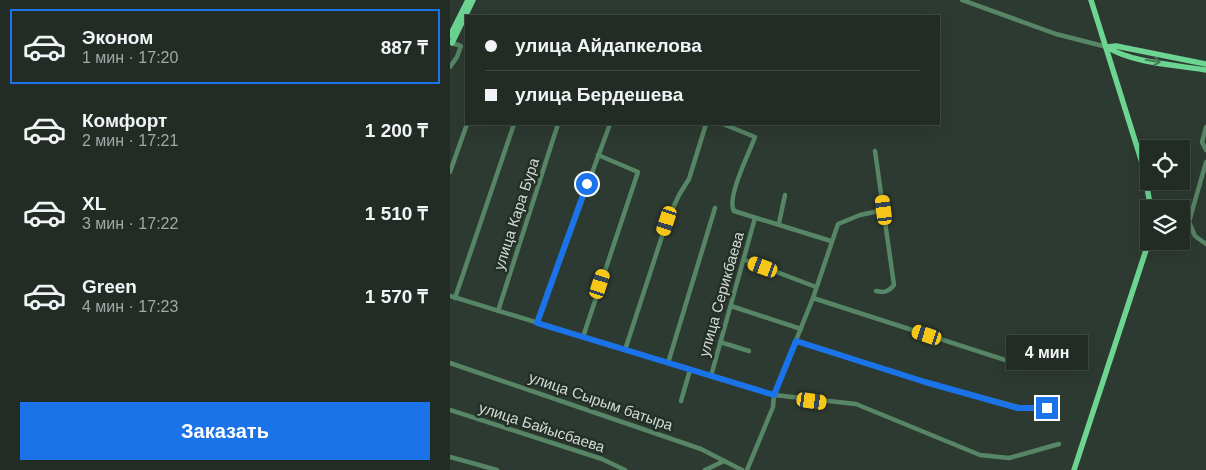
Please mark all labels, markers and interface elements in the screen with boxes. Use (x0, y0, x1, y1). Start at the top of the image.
icon: car (22, 24, 67, 69)
text: Эконом (82, 27, 153, 48)
text: улица Айдапкелова (515, 35, 702, 56)
text: 887 ₸ (381, 37, 428, 58)
text: 1 мин · 17:20 (82, 49, 178, 66)
one-way arrow (1145, 56, 1161, 66)
text: улица Бердешева (515, 84, 683, 105)
icon: car (22, 107, 67, 152)
text: Комфорт (82, 110, 167, 131)
text: 1 200 ₸ (365, 120, 428, 141)
text: 2 мин · 17:21 (82, 132, 178, 149)
map controls (1140, 140, 1190, 250)
button: locate (1140, 140, 1190, 190)
street label: улица Кара Бура (490, 155, 542, 272)
route start (576, 173, 598, 195)
icon: car (22, 190, 67, 235)
text: XL (82, 193, 106, 214)
car (874, 194, 893, 226)
button: layers (1140, 200, 1190, 250)
text: 1 510 ₸ (365, 203, 428, 224)
car (655, 204, 678, 238)
text: 3 мин · 17:22 (82, 215, 178, 232)
street label: улица Серикбаева (695, 229, 747, 358)
car (746, 255, 779, 279)
car (588, 267, 611, 301)
icon: car (22, 273, 67, 318)
text: Green (82, 276, 137, 297)
text: 1 570 ₸ (365, 286, 428, 307)
text: 4 мин · 17:23 (82, 298, 178, 315)
car (910, 323, 943, 347)
callout: 4 мин (1006, 336, 1088, 370)
text: 4 мин (1025, 344, 1069, 361)
street label: улица Сырым батыра (527, 368, 676, 434)
car (796, 391, 827, 411)
route end (1036, 397, 1058, 419)
street label: улица Байысбаева (477, 399, 608, 456)
button: Заказать (20, 402, 430, 460)

